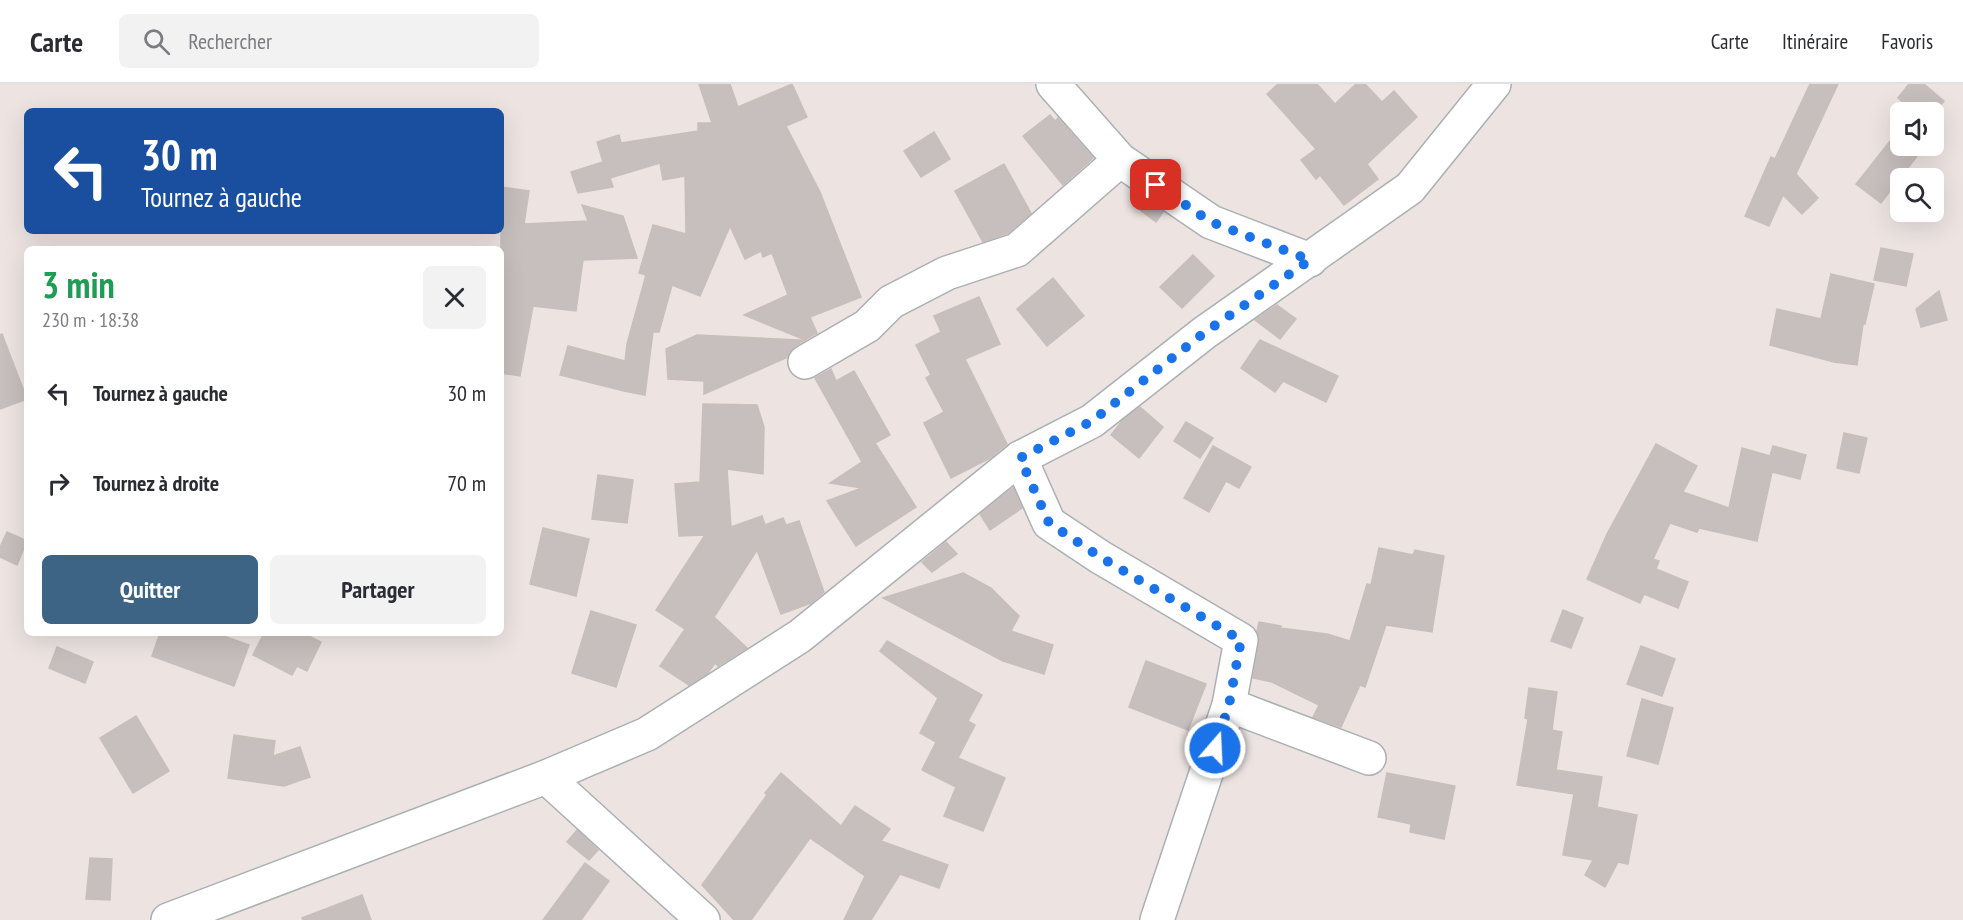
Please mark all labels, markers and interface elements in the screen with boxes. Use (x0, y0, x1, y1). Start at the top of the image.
search box (119, 14, 539, 68)
text: Carte (30, 23, 83, 60)
icon: search (140, 25, 173, 58)
text: Rechercher (188, 27, 272, 55)
text: Carte (1711, 28, 1749, 55)
text: Itinéraire (1782, 28, 1848, 55)
text: Favoris (1881, 28, 1933, 55)
map controls (1890, 102, 1944, 222)
button: sound (1890, 102, 1944, 156)
text: 30 m (141, 127, 218, 182)
icon: left (42, 132, 120, 210)
pin (1130, 159, 1181, 210)
icon: arrive (1139, 168, 1172, 201)
button: search (1890, 168, 1944, 222)
text: Tournez à gauche (141, 180, 302, 214)
text: 3 min (42, 261, 115, 308)
button: close (423, 266, 486, 329)
text: 230 m · 18:38 (42, 307, 139, 333)
icon: left (42, 377, 75, 410)
text: Tournez à gauche (93, 379, 228, 407)
text: 30 m (447, 379, 486, 407)
icon: right (42, 467, 75, 500)
text: Tournez à droite (93, 469, 219, 497)
text: 70 m (447, 469, 486, 497)
button: Quitter (42, 555, 258, 624)
button: Partager (270, 555, 486, 624)
position arrow (1183, 716, 1247, 780)

